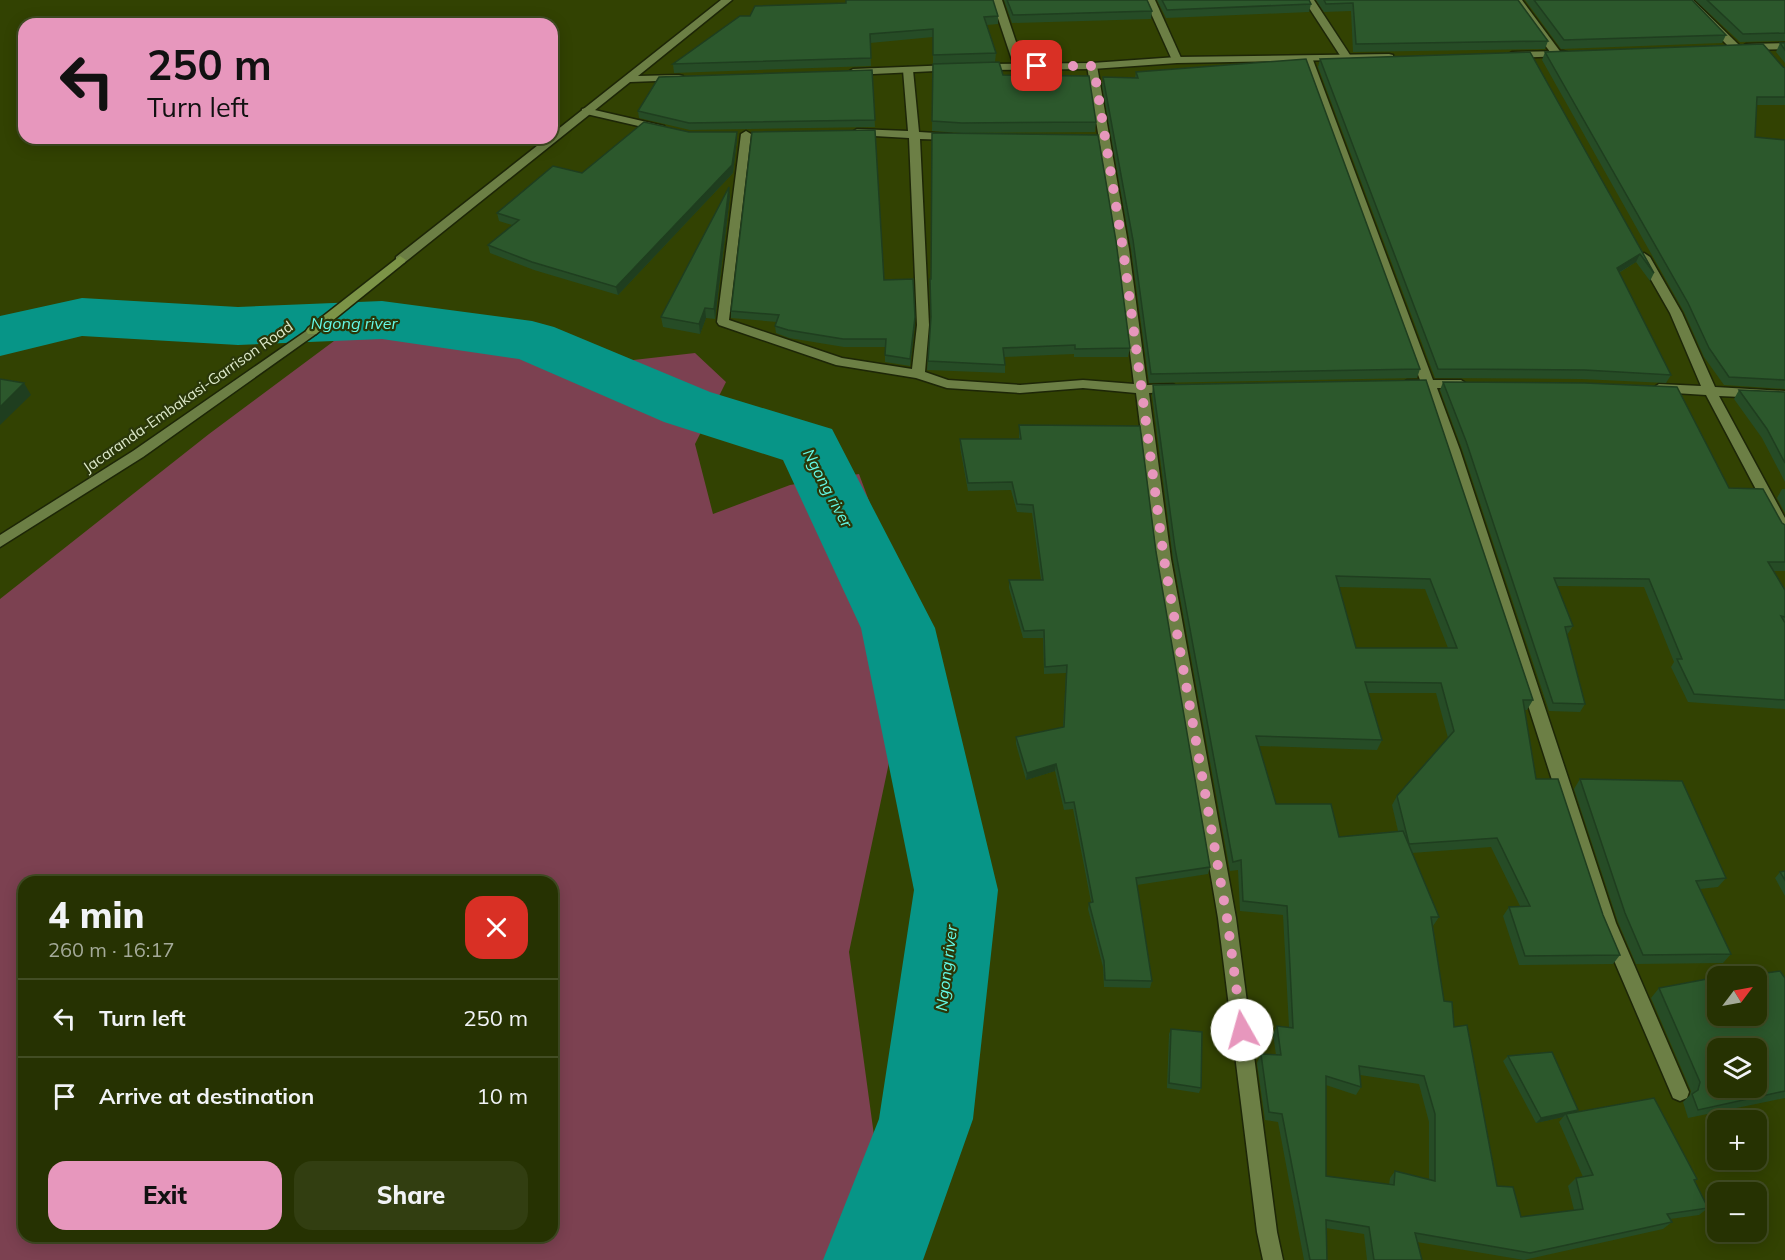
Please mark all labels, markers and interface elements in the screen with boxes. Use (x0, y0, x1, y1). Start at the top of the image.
text: 250 m (147, 38, 272, 91)
pin (1011, 40, 1062, 91)
icon: left (48, 42, 126, 120)
icon: arrive (1020, 49, 1053, 82)
text: Turn left (147, 90, 249, 124)
water label: Ngong river (311, 313, 398, 333)
street label: Jacaranda-Embakasi-Garrison Road (79, 317, 296, 477)
water label: Ngong river (799, 445, 858, 532)
text: 4 min (48, 892, 144, 937)
button: close (465, 896, 528, 959)
water label: Ngong river (931, 923, 961, 1012)
text: 260 m · 16:17 (48, 937, 174, 962)
north arrow (1707, 966, 1767, 1026)
map controls (1707, 966, 1767, 1242)
position arrow (1210, 998, 1274, 1062)
icon: left (48, 1002, 81, 1035)
text: Turn left (99, 1004, 186, 1032)
text: 250 m (463, 1004, 528, 1032)
button: layers (1707, 1038, 1767, 1098)
icon: arrive (48, 1080, 81, 1113)
text: Arrive at destination (99, 1082, 314, 1110)
text: 10 m (477, 1082, 528, 1110)
button: + (1707, 1110, 1767, 1170)
button: Exit (48, 1161, 282, 1230)
button: Share (294, 1161, 528, 1230)
button: − (1707, 1182, 1767, 1242)

